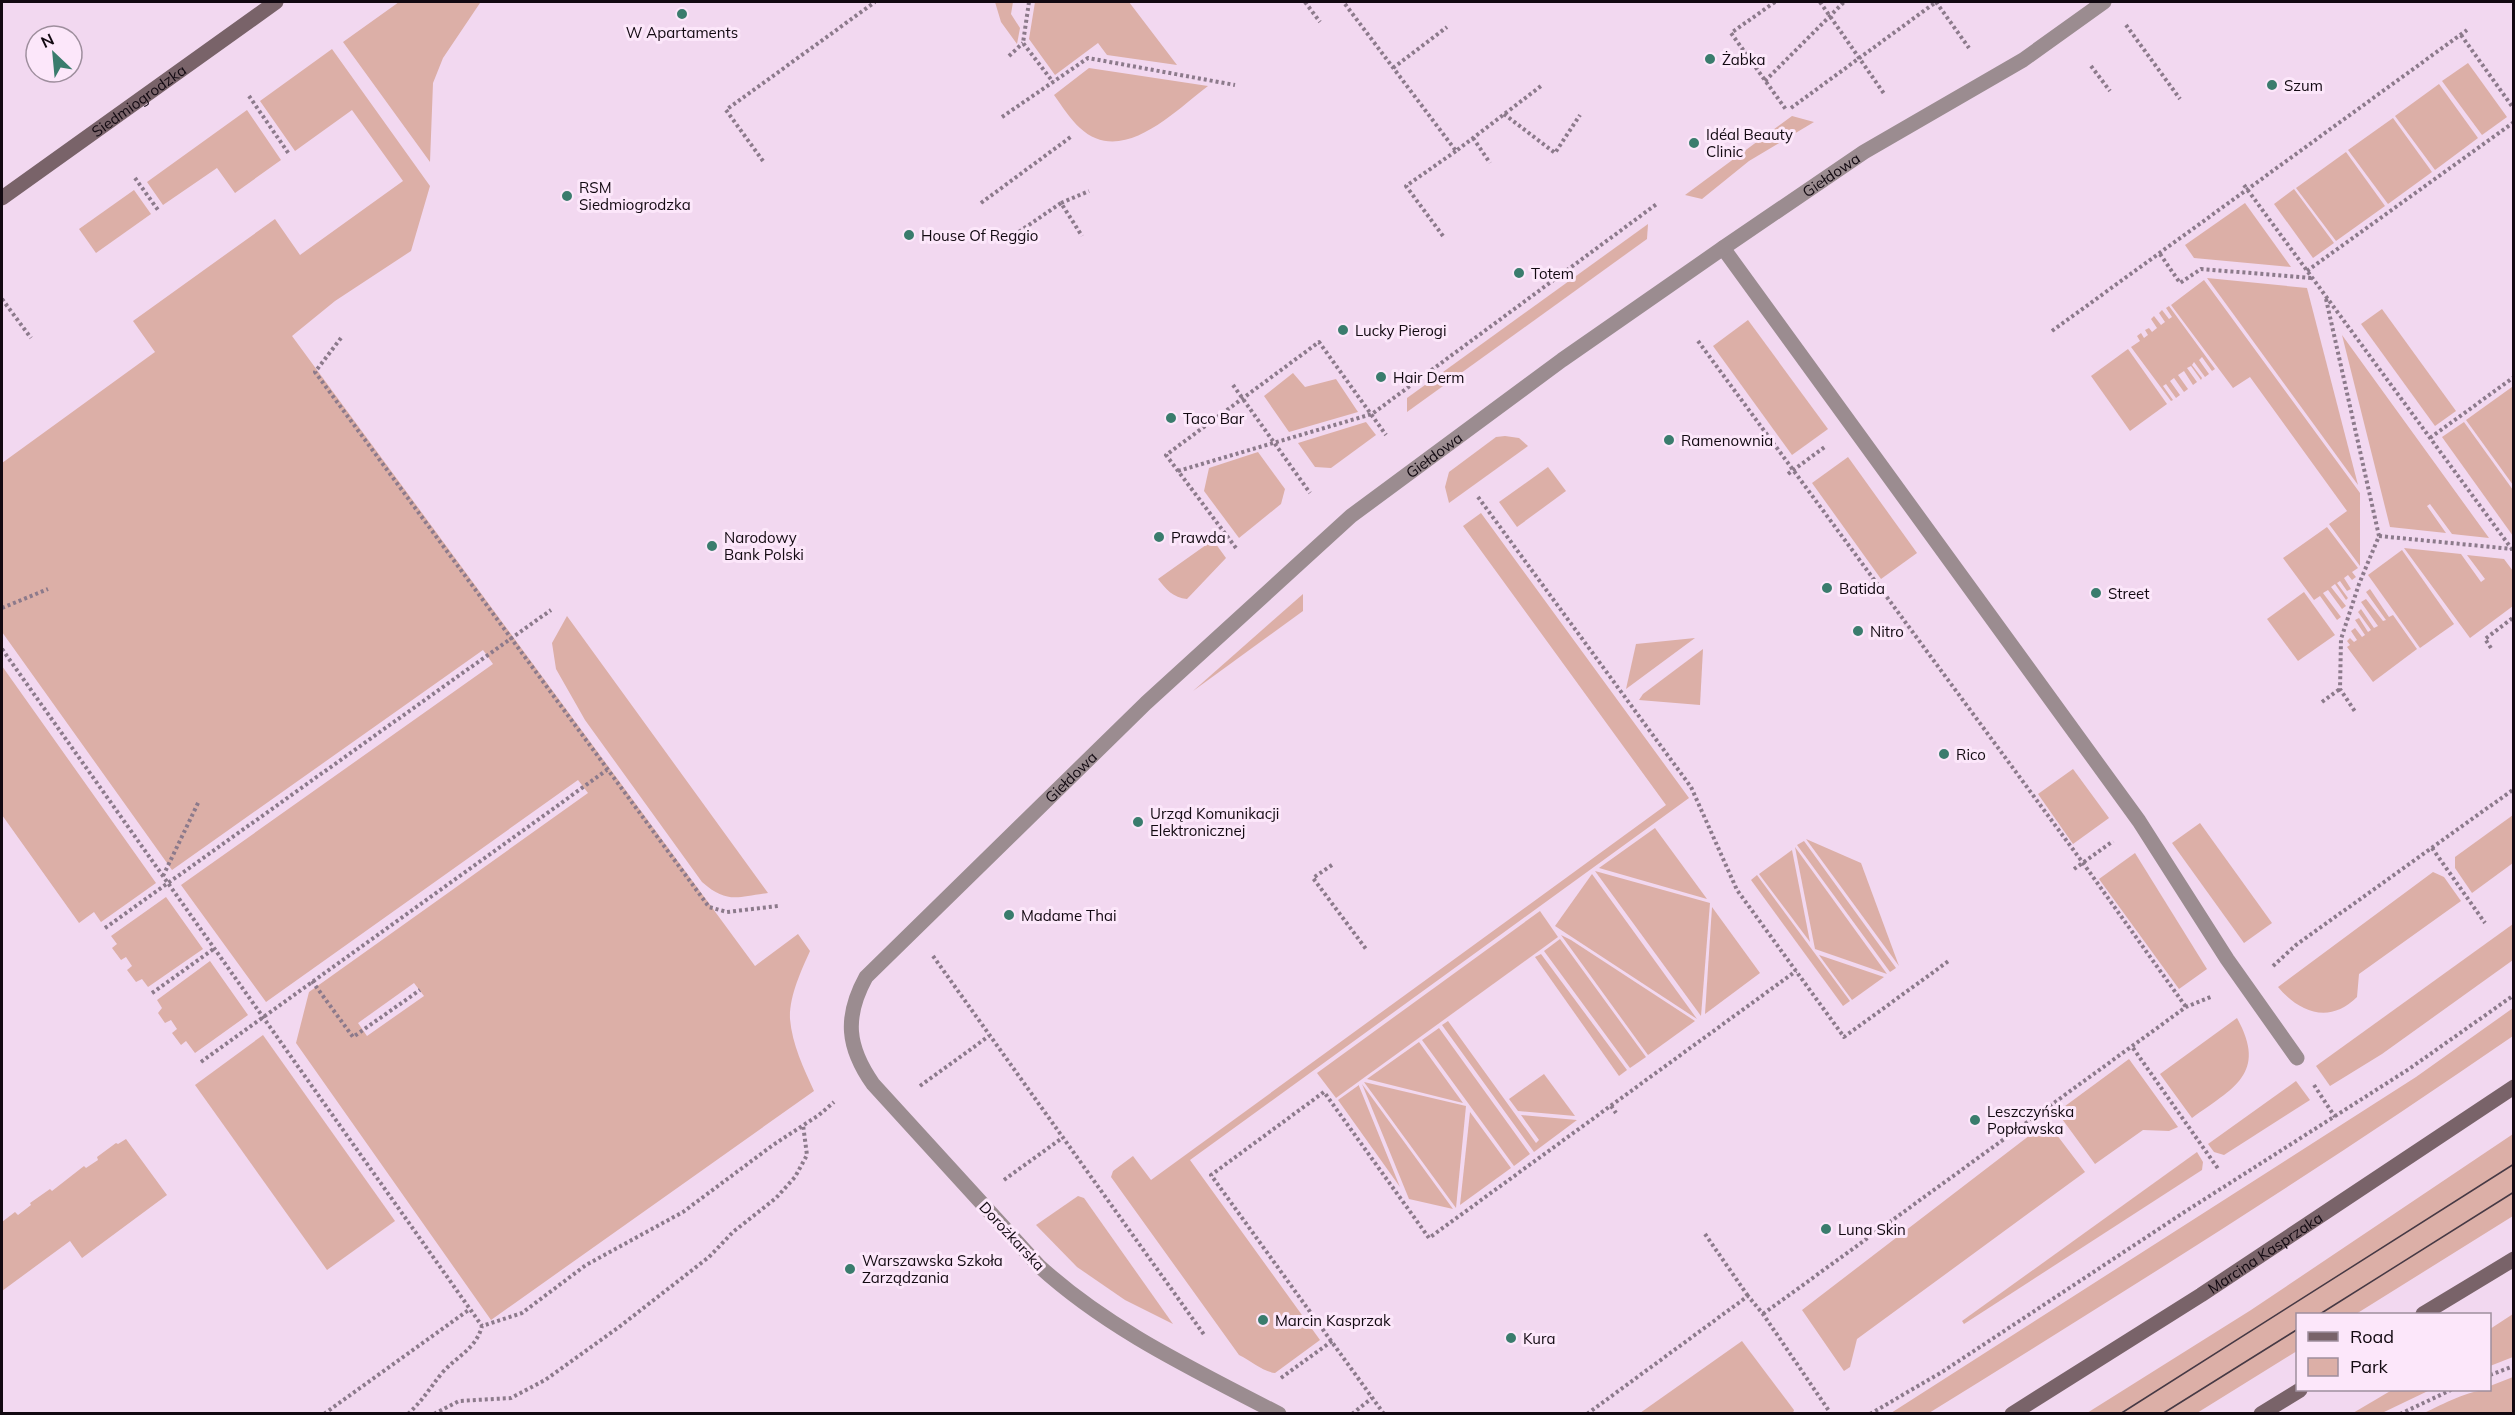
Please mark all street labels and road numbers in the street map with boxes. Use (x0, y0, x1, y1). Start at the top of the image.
street label: Siedmiogrodzka (88, 60, 190, 141)
street label: Giełdowa (1798, 148, 1863, 201)
street label: Giełdowa (1402, 428, 1466, 482)
street label: Giełdowa (1040, 747, 1101, 807)
street label: Dorożkarska (975, 1198, 1049, 1274)
street label: Marcina Kasprzaka (2204, 1208, 2326, 1298)

